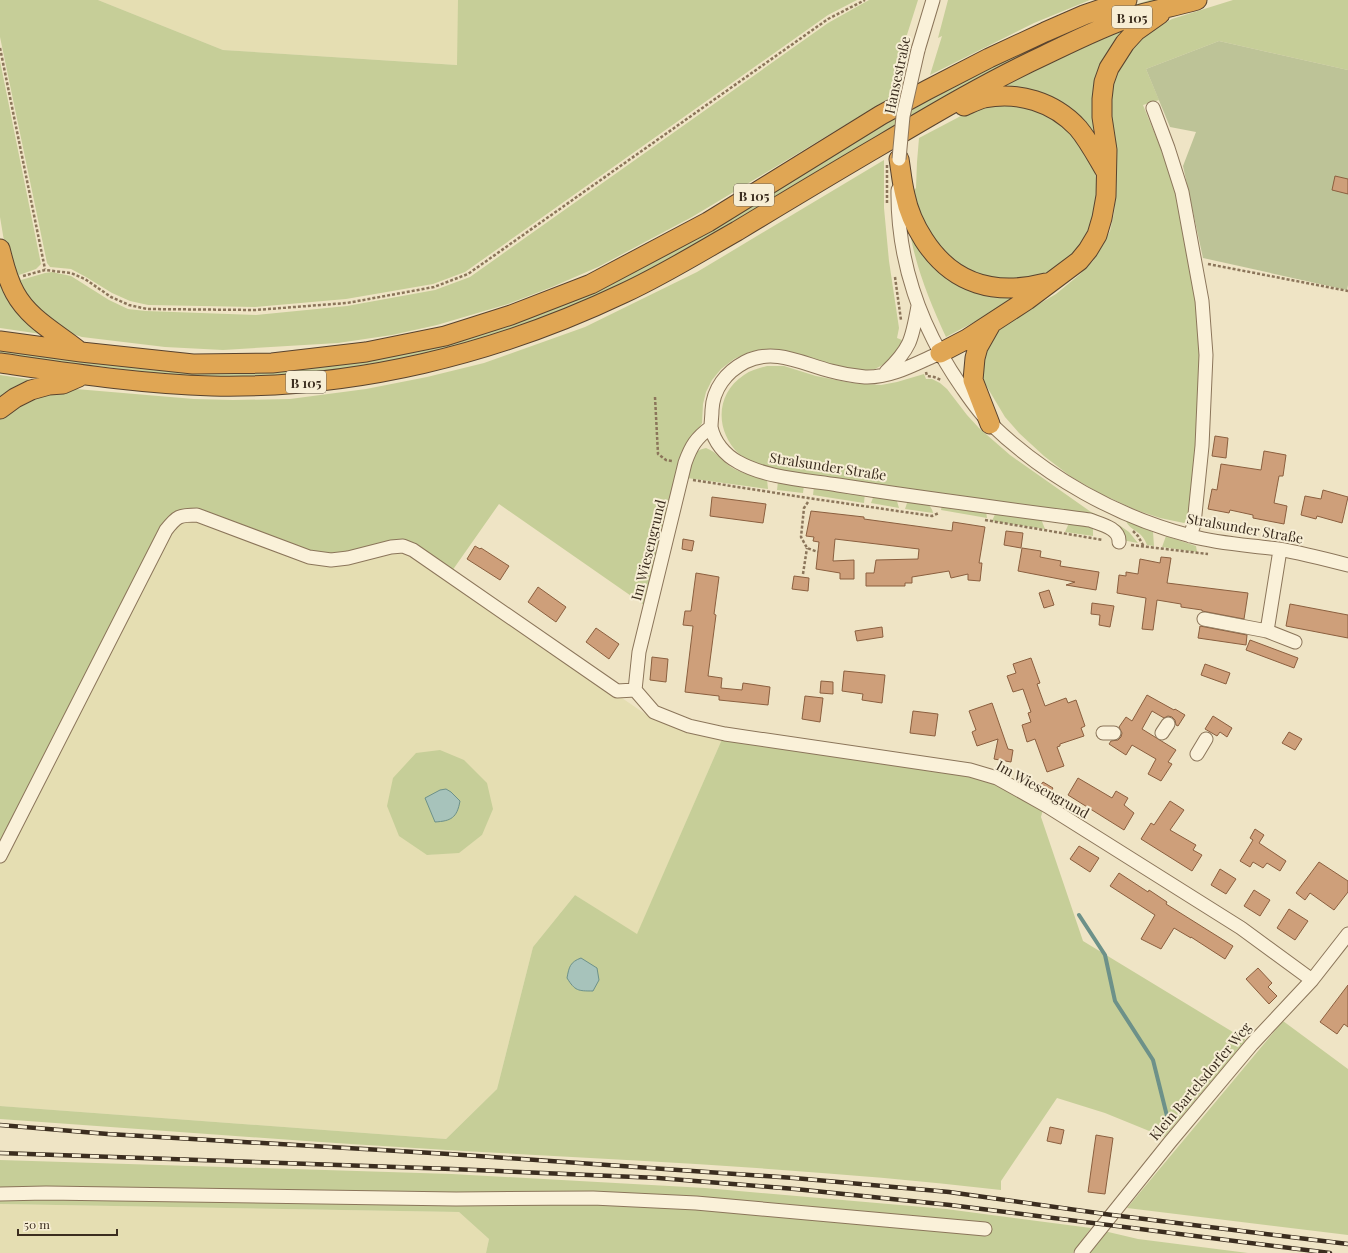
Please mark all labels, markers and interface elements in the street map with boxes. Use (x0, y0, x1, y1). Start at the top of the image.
road number: B 105 (1112, 6, 1152, 28)
street label: Hansestraße (880, 34, 914, 116)
road number: B 105 (734, 184, 774, 206)
road number: B 105 (286, 371, 326, 393)
street label: Stralsunder Straße (768, 447, 888, 485)
street label: Im Wiesengrund (626, 497, 670, 603)
street label: Stralsunder Straße (1185, 508, 1305, 548)
street label: Im Wiesengrund (993, 756, 1093, 822)
street label: Klein Bartelsdorfer Weg (1145, 1017, 1256, 1144)
scale bar (18, 1211, 117, 1237)
text: 50 m (24, 1216, 50, 1232)

